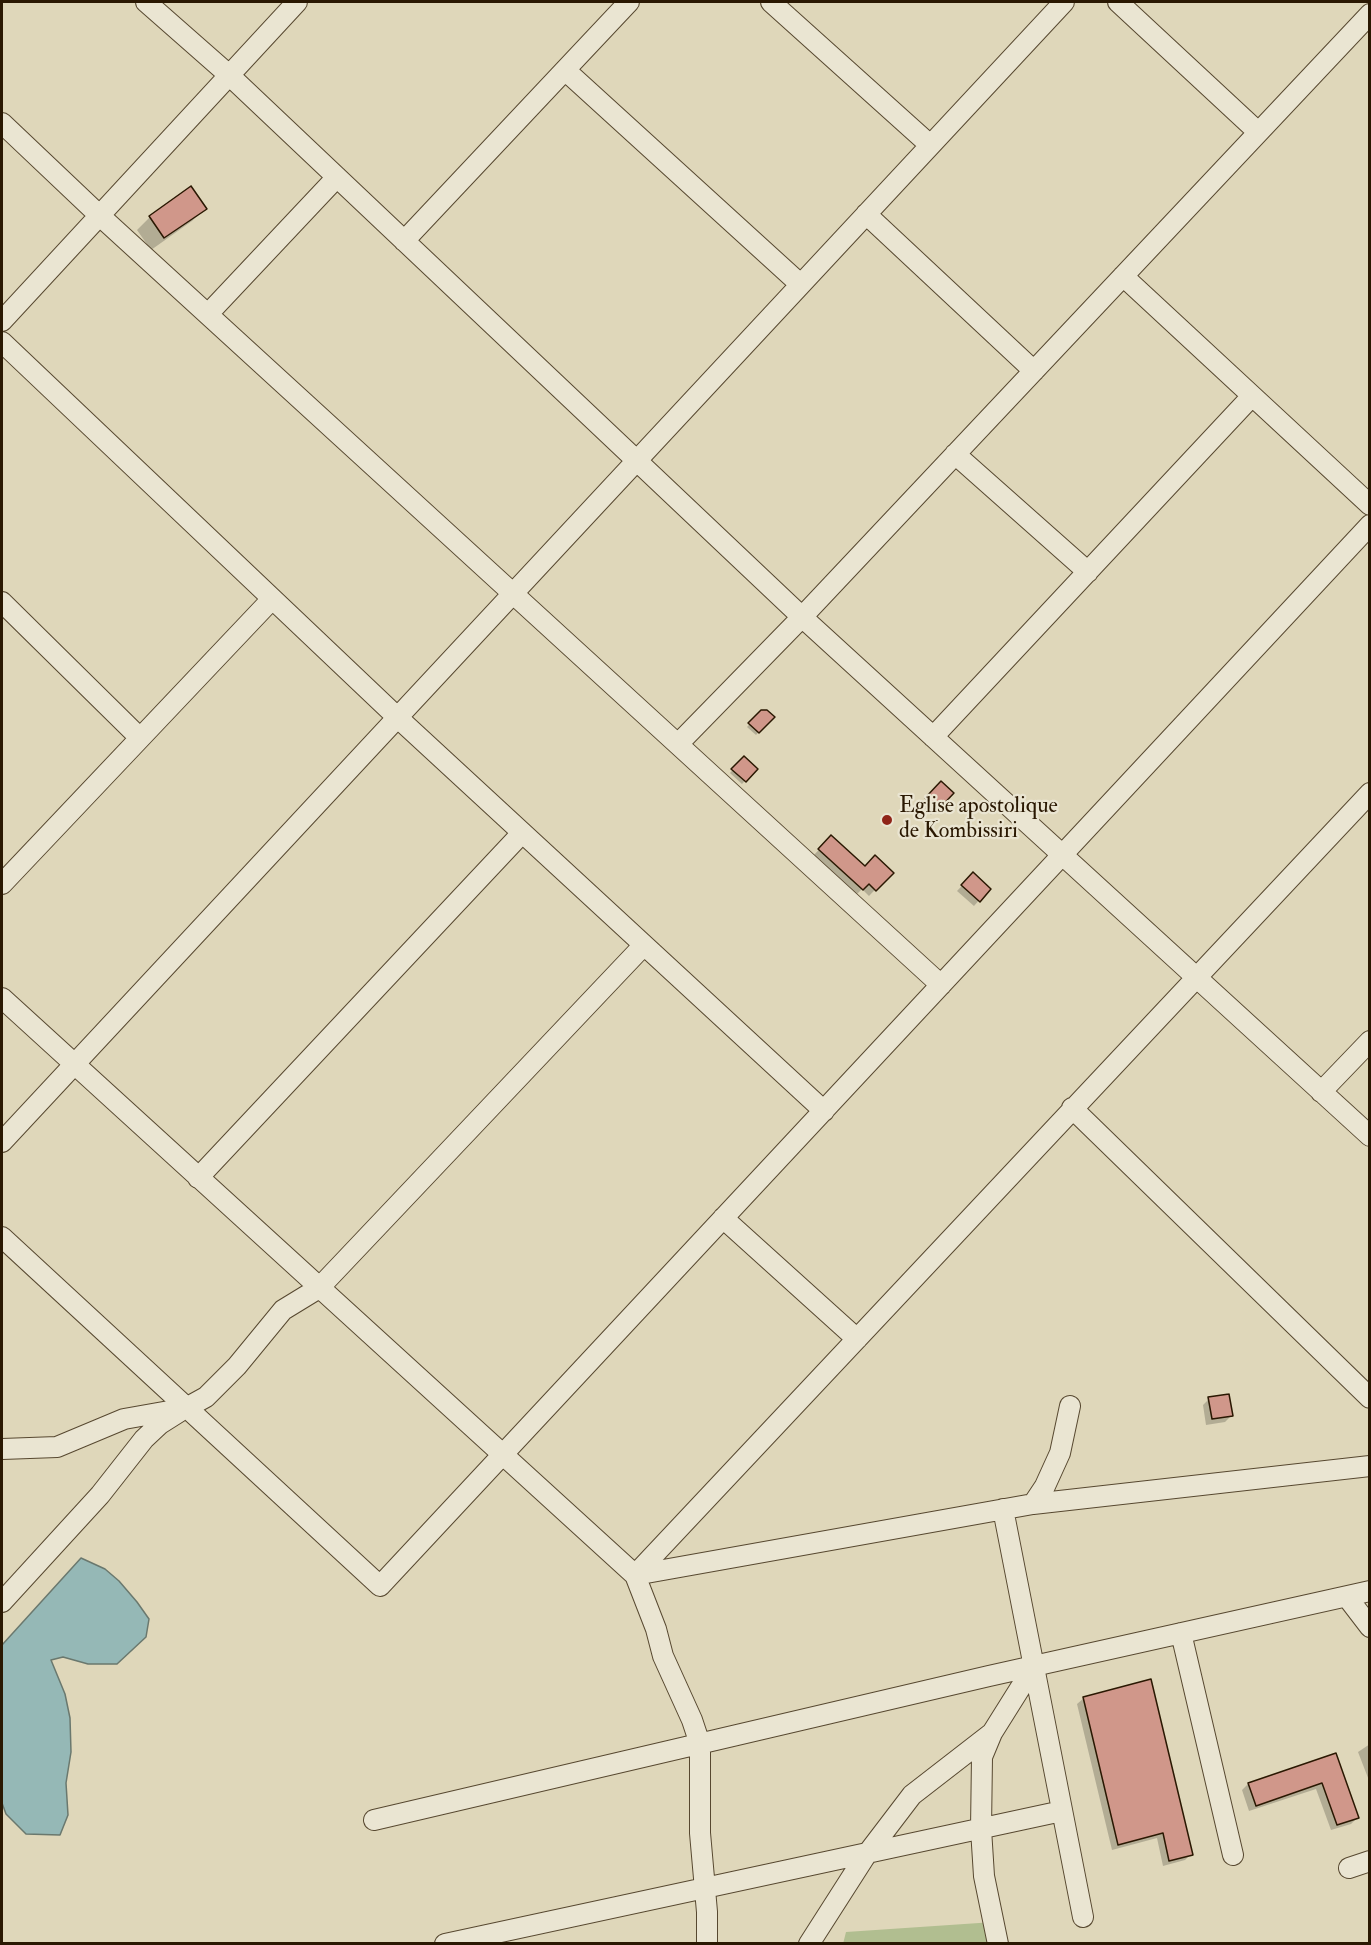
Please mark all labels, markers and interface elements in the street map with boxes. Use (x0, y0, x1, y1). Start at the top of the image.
place label: Eglise apostolique de Kombissiri (899, 794, 1058, 846)
marker: Eglise apostolique de Kombissiri (880, 813, 894, 827)

